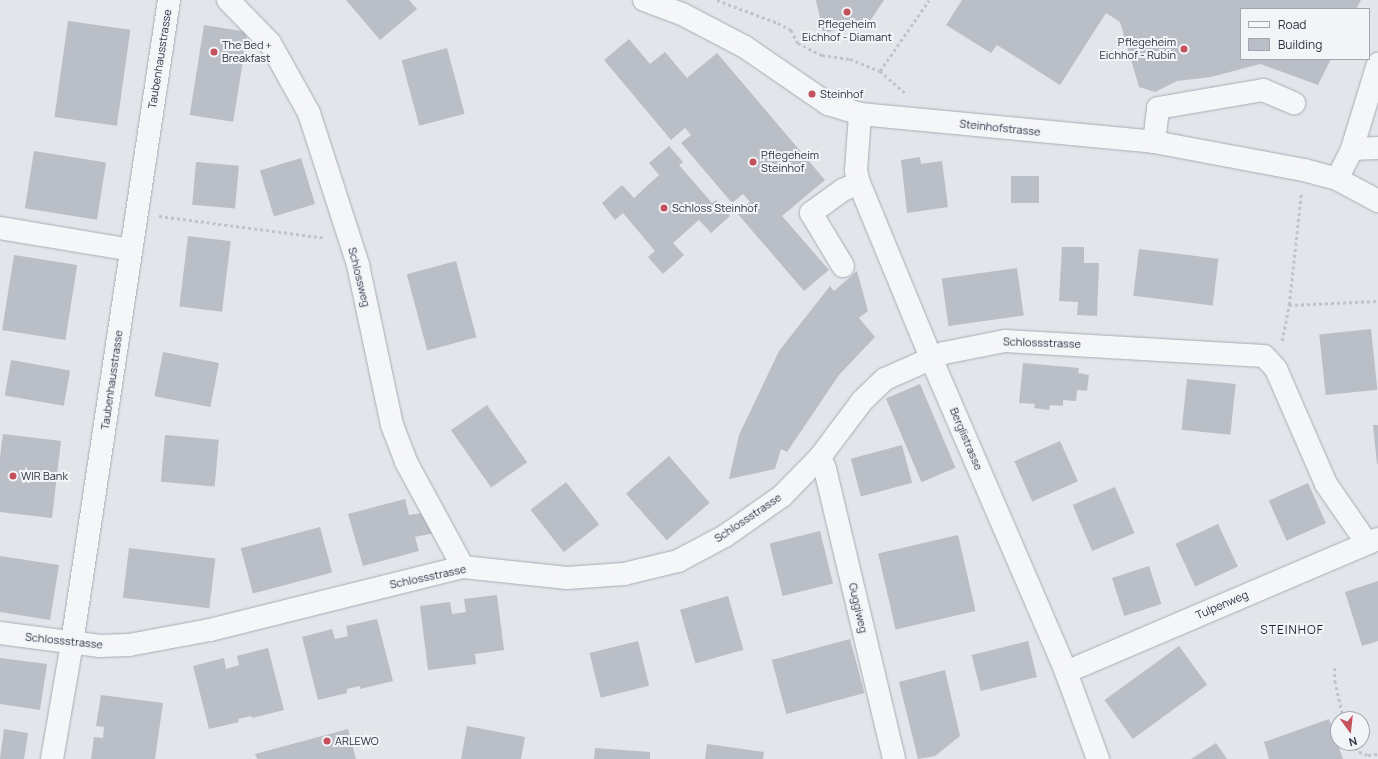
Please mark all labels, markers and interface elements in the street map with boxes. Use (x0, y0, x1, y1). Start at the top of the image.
marker: Pflegeheim Eichhof - Diamant (842, 7, 852, 17)
street label: Taubenhausstrasse (146, 8, 174, 110)
legend (1240, 8, 1370, 60)
text: Road (1278, 16, 1306, 33)
place label: Pflegeheim Eichhof - Diamant (802, 18, 892, 44)
place label: Pflegeheim Eichhof - Rubin (1099, 36, 1176, 62)
text: Building (1278, 36, 1322, 53)
place label: The Bed + Breakfast (222, 39, 272, 65)
marker: Pflegeheim Eichhof - Rubin (1179, 44, 1189, 54)
marker: The Bed + Breakfast (209, 47, 219, 57)
place label: Steinhof (820, 87, 863, 101)
marker: Steinhof (807, 89, 817, 99)
street label: Steinhofstrasse (959, 117, 1041, 139)
place label: Pflegeheim Steinhof (761, 149, 819, 175)
marker: Pflegeheim Steinhof (748, 157, 758, 167)
place label: Schloss Steinhof (672, 201, 758, 215)
marker: Schloss Steinhof (659, 203, 669, 213)
street label: Schlossweg (345, 246, 373, 308)
street label: Taubenhausstrasse (98, 329, 126, 431)
street label: Schlossstrasse (1003, 335, 1081, 351)
street label: Berglistrasse (947, 406, 985, 472)
place label: WIR Bank (21, 469, 68, 483)
marker: WIR Bank (8, 471, 18, 481)
street label: Schlossstrasse (712, 491, 784, 545)
street label: Schlossstrasse (388, 562, 468, 592)
street label: Guggiweg (846, 582, 870, 634)
street label: Tulpenweg (1194, 588, 1250, 622)
district label: STEINHOF (1260, 623, 1324, 637)
street label: Schlossstrasse (25, 630, 103, 652)
north arrow (1330, 711, 1370, 751)
place label: ARLEWO (335, 734, 379, 748)
text: N (1347, 734, 1359, 750)
marker: ARLEWO (322, 736, 332, 746)

